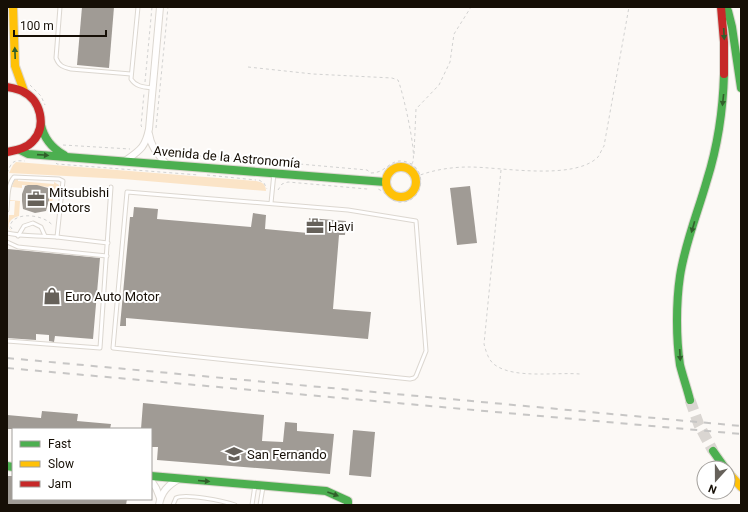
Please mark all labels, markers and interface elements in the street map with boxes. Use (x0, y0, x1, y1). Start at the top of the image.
scale bar (14, 12, 106, 38)
text: 100 m (20, 19, 54, 33)
one-way arrow (720, 28, 727, 40)
one-way arrow (11, 47, 18, 59)
one-way arrow (719, 94, 726, 106)
street label: Avenida de la Astronomía (153, 143, 301, 171)
one-way arrow (37, 152, 49, 159)
place label: Mitsubishi Motors (49, 185, 109, 215)
office icon: Mitsubishi Motors (26, 189, 46, 209)
office icon: Havi (305, 216, 325, 236)
place label: Havi (328, 219, 354, 234)
one-way arrow (690, 221, 696, 233)
shop icon: Euro Auto Motor (42, 286, 62, 306)
place label: Euro Auto Motor (65, 289, 160, 304)
one-way arrow (677, 349, 683, 362)
legend (12, 428, 152, 500)
text: Fast (48, 437, 71, 451)
school or university icon: San Fernando (224, 444, 244, 464)
place label: San Fernando (247, 447, 327, 462)
text: Slow (48, 457, 74, 471)
north arrow (696, 460, 736, 500)
text: Jam (48, 477, 72, 491)
one-way arrow (198, 477, 210, 484)
text: N (706, 481, 719, 496)
one-way arrow (327, 491, 339, 497)

